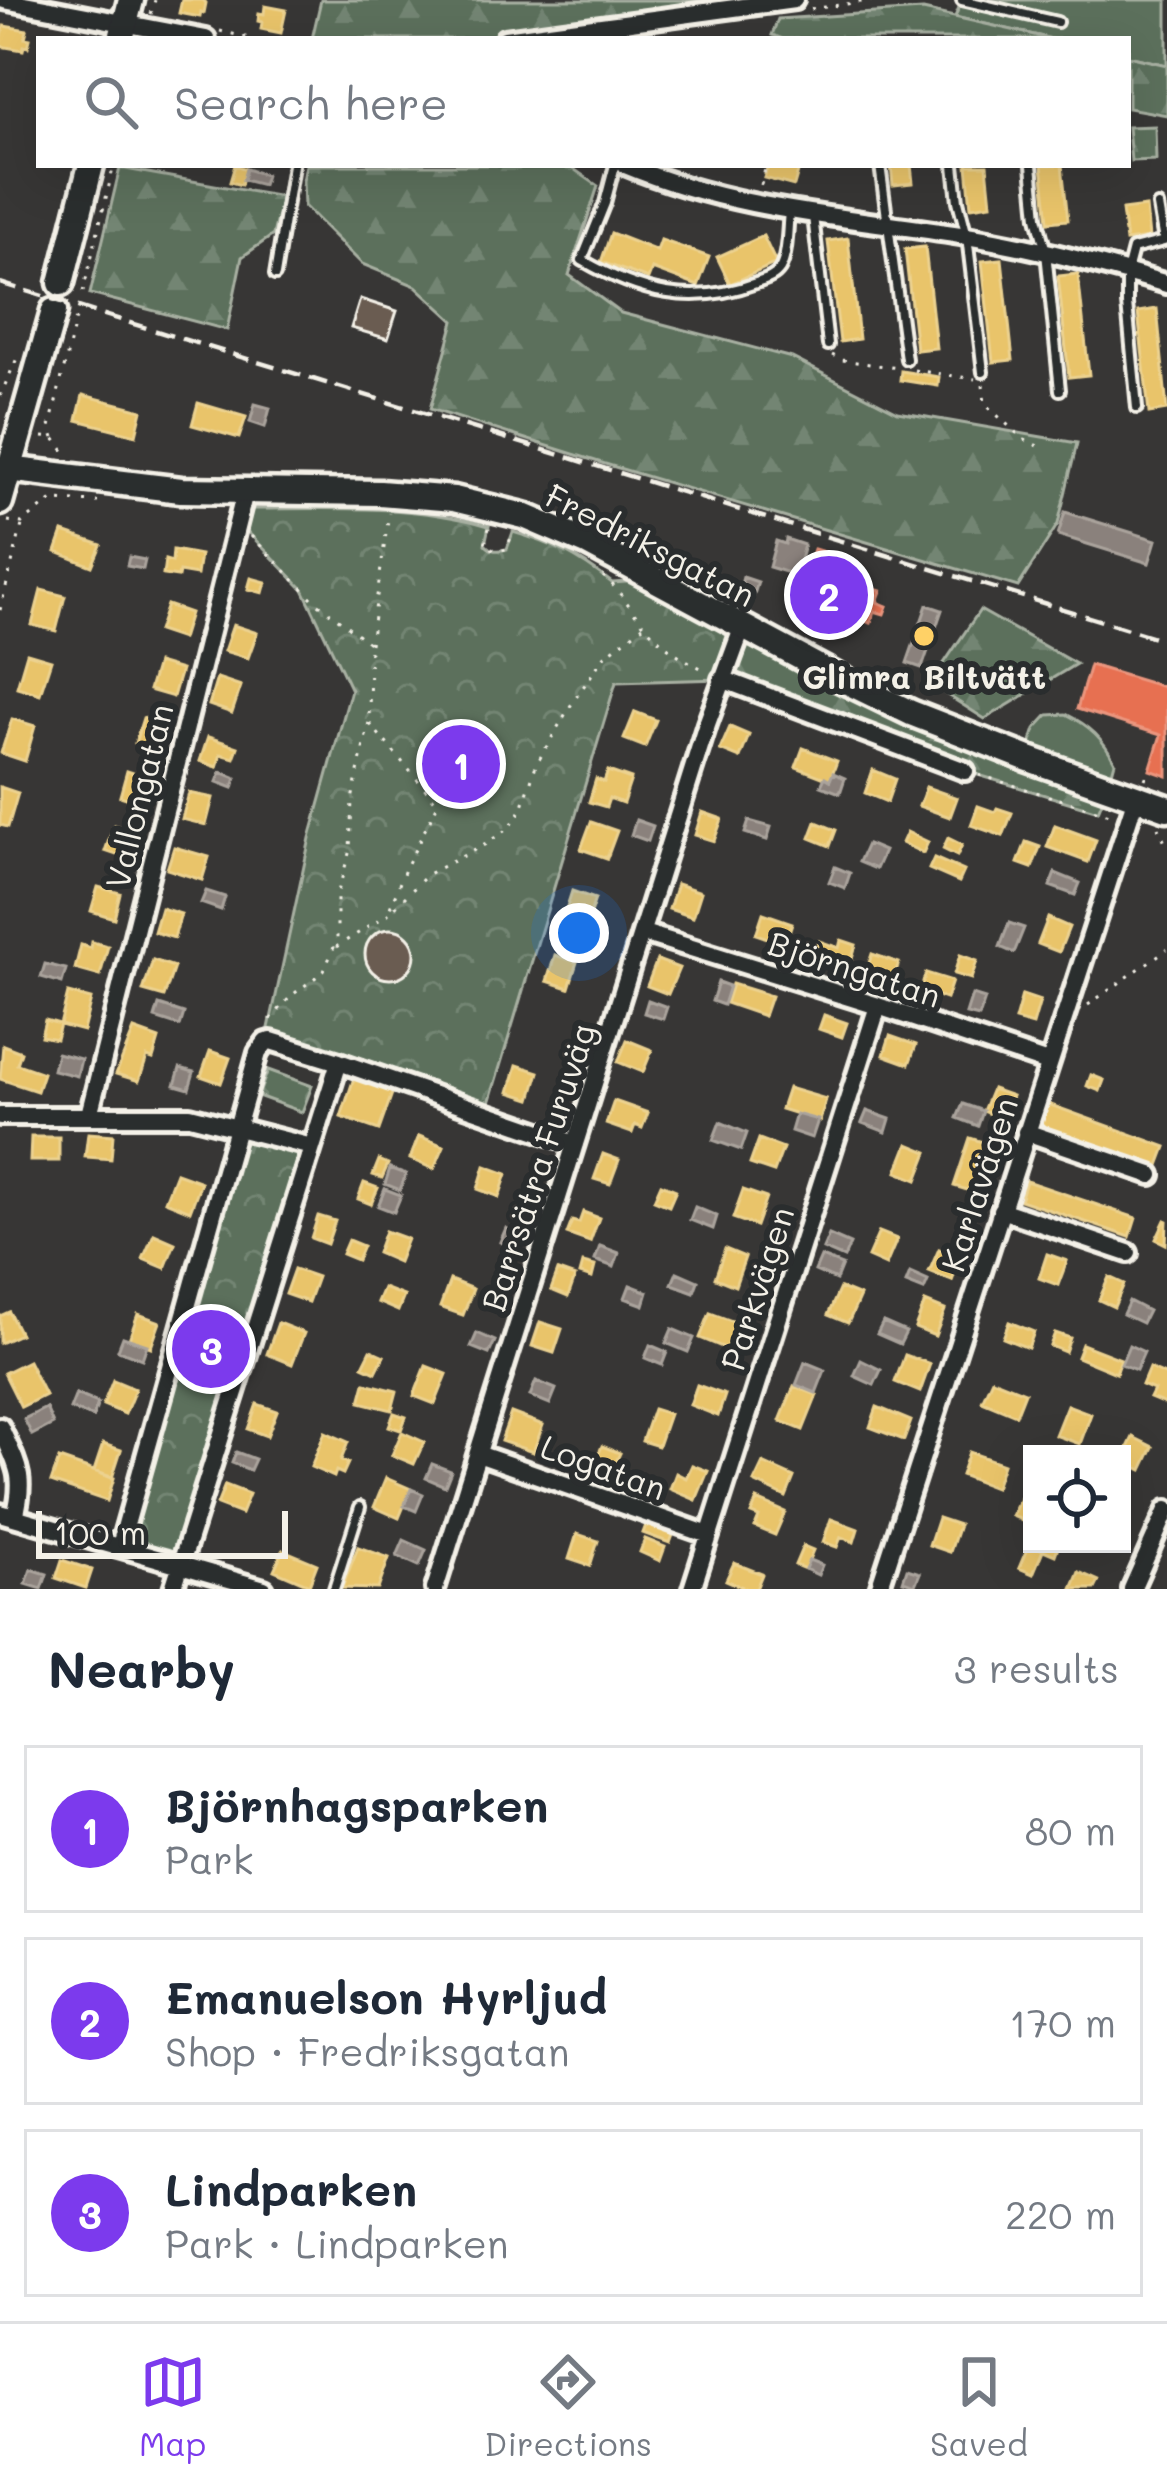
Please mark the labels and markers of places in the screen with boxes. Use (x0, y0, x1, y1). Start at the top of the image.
pin: 2 (790, 550, 868, 640)
marker: Glimra Biltvätt (911, 623, 937, 649)
place label: Glimra Biltvätt (802, 654, 1046, 697)
pin: 1 (422, 719, 500, 809)
pin: 3 (172, 1304, 250, 1394)

